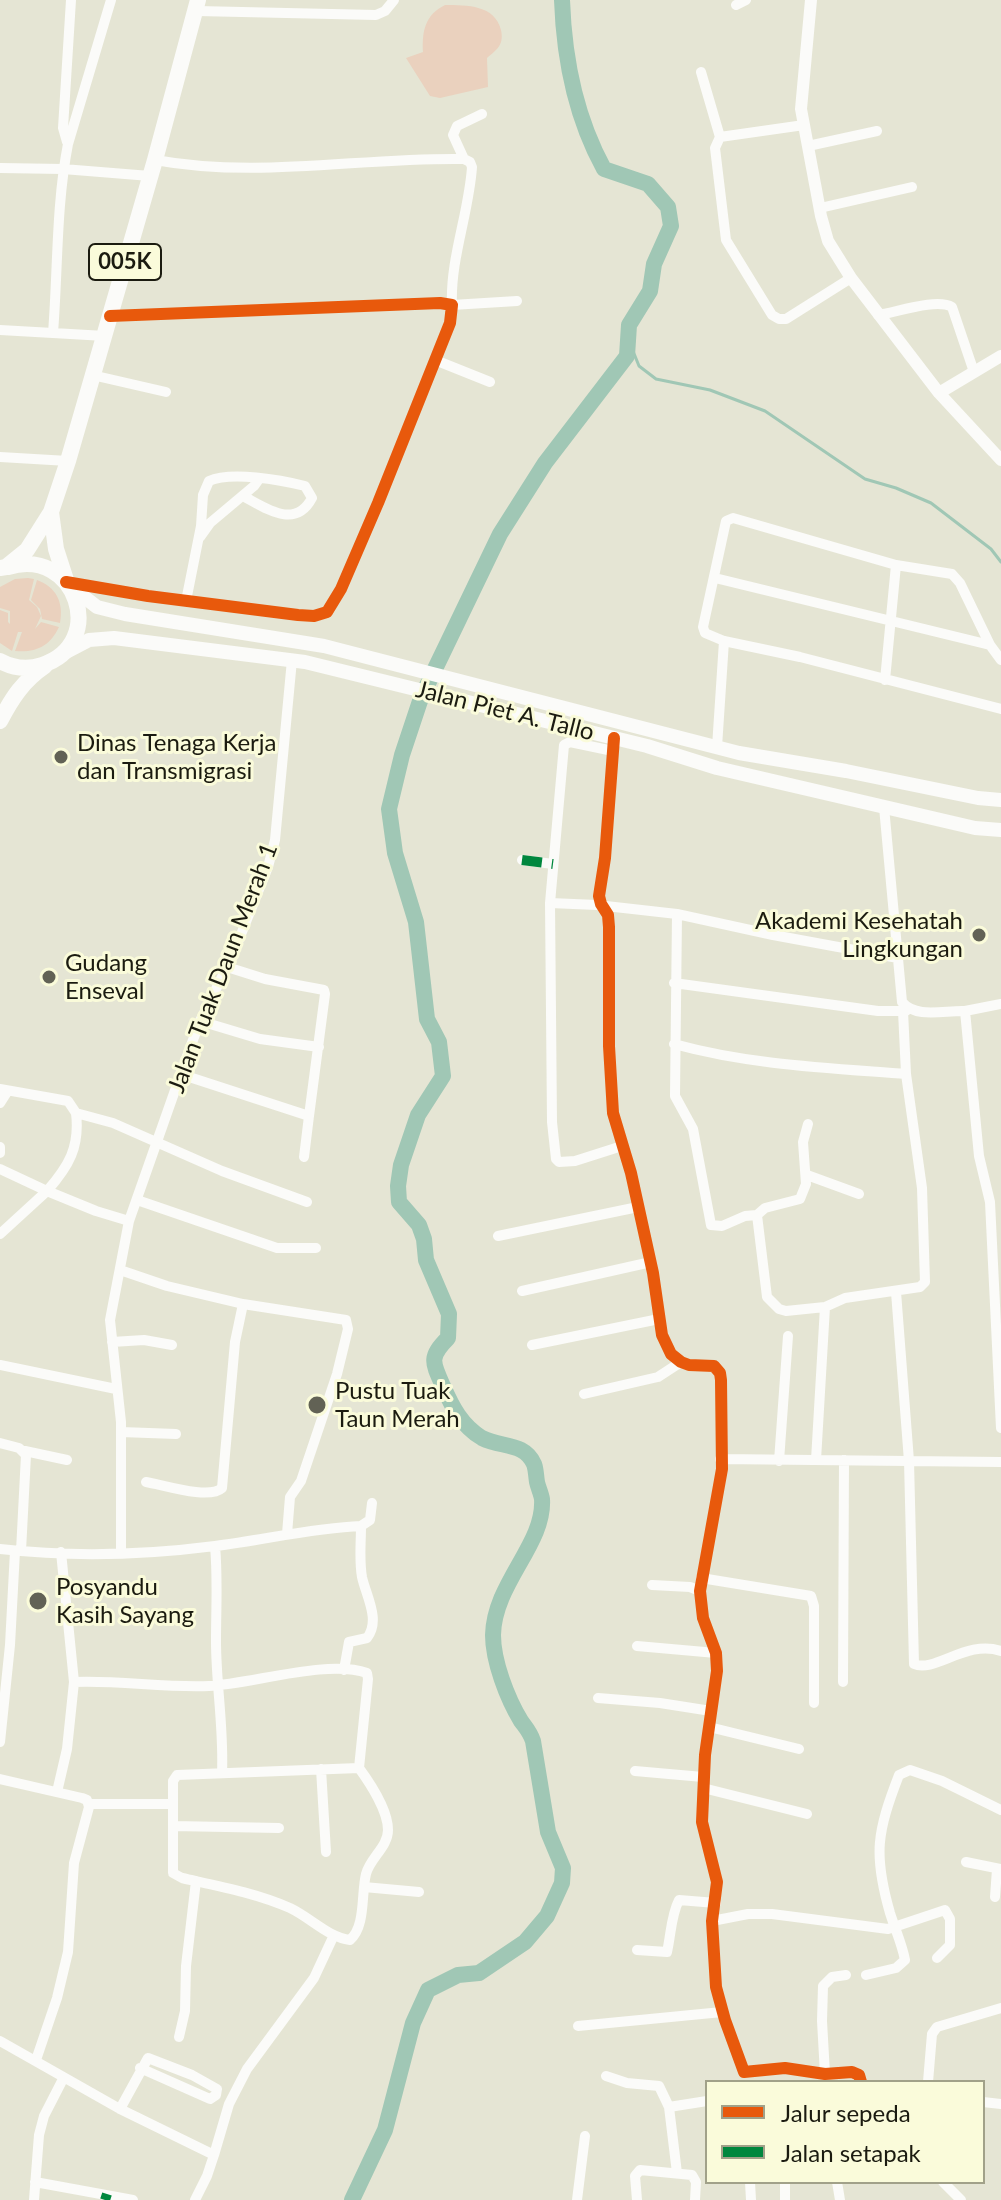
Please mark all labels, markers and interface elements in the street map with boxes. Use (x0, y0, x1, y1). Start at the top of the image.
road number: 005K (89, 244, 161, 280)
street label: Jalan Piet A. Tallo (413, 675, 597, 747)
place label: Dinas Tenaga Kerja dan Transmigrasi (77, 729, 276, 785)
marker: Dinas Tenaga Kerja dan Transmigrasi (52, 748, 70, 766)
street label: Jalan Tuak Daun Merah 1 (162, 839, 284, 1097)
place label: Akademi Kesehatah Lingkungan (755, 907, 963, 963)
marker: Akademi Kesehatah Lingkungan (970, 926, 988, 944)
place label: Gudang Enseval (65, 949, 147, 1005)
marker: Gudang Enseval (40, 968, 58, 986)
place label: Pustu Tuak Taun Merah (335, 1377, 460, 1433)
marker: Pustu Tuak Taun Merah (306, 1394, 328, 1416)
place label: Posyandu Kasih Sayang (56, 1573, 194, 1629)
marker: Posyandu Kasih Sayang (27, 1590, 49, 1612)
legend (705, 2080, 985, 2184)
text: Jalur sepeda (781, 2098, 911, 2127)
text: Jalan setapak (781, 2138, 921, 2167)

